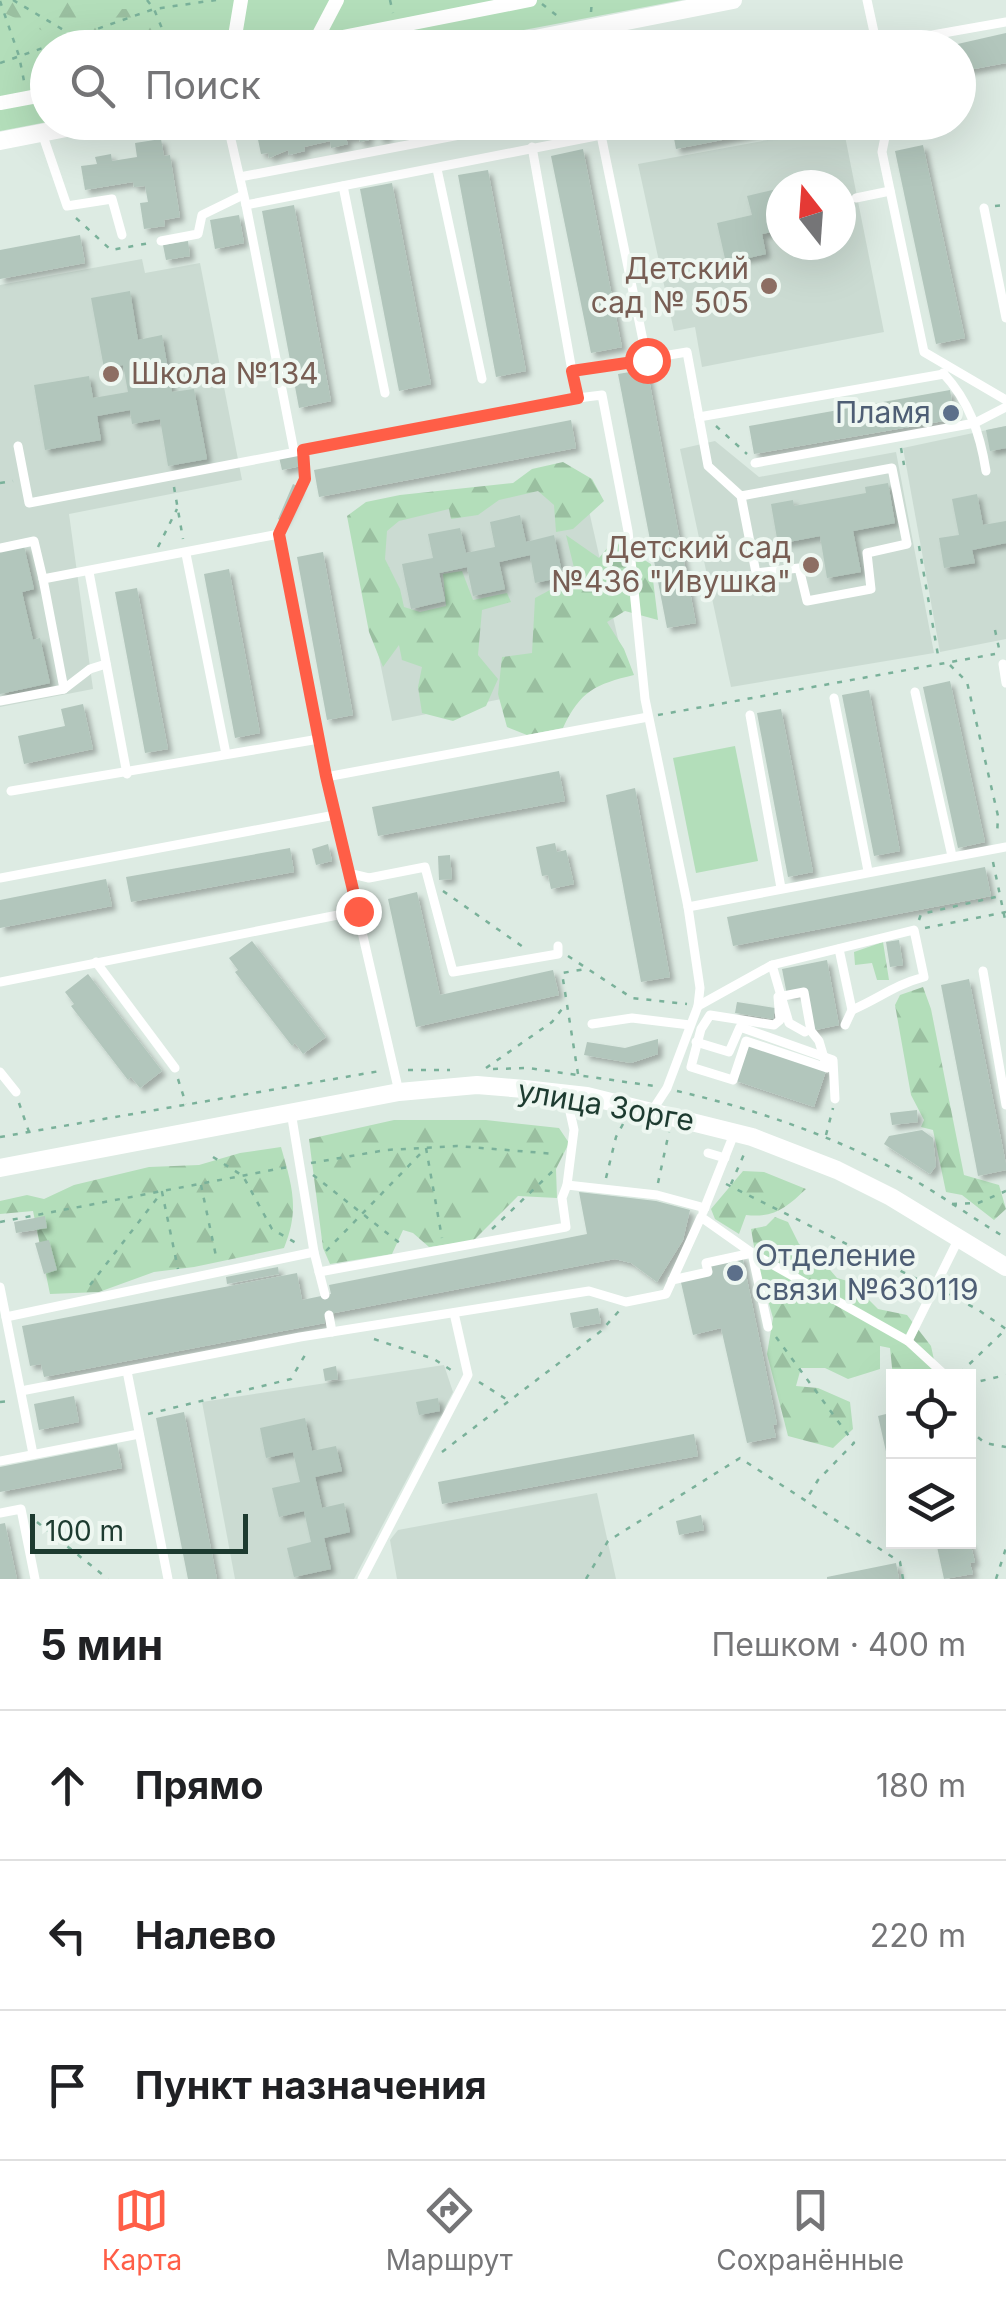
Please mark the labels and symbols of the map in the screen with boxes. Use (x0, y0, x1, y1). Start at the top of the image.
north arrow (766, 170, 856, 260)
place label: Детский сад № 505 (591, 250, 749, 320)
marker: Детский сад № 505 (758, 275, 780, 297)
route start (625, 338, 671, 384)
place label: Школа №134 (131, 355, 319, 391)
marker: Школа №134 (100, 363, 122, 385)
place label: Пламя (835, 394, 931, 430)
marker: Пламя (940, 402, 962, 424)
place label: Детский сад №436 "Ивушка" (551, 529, 791, 599)
marker: Детский сад №436 "Ивушка" (800, 554, 822, 576)
route end (336, 889, 382, 935)
street label: улица Зорге (515, 1072, 697, 1138)
place label: Отделение связи №630119 (755, 1237, 979, 1307)
marker: Отделение связи №630119 (724, 1262, 746, 1284)
scale bar (30, 1509, 248, 1554)

